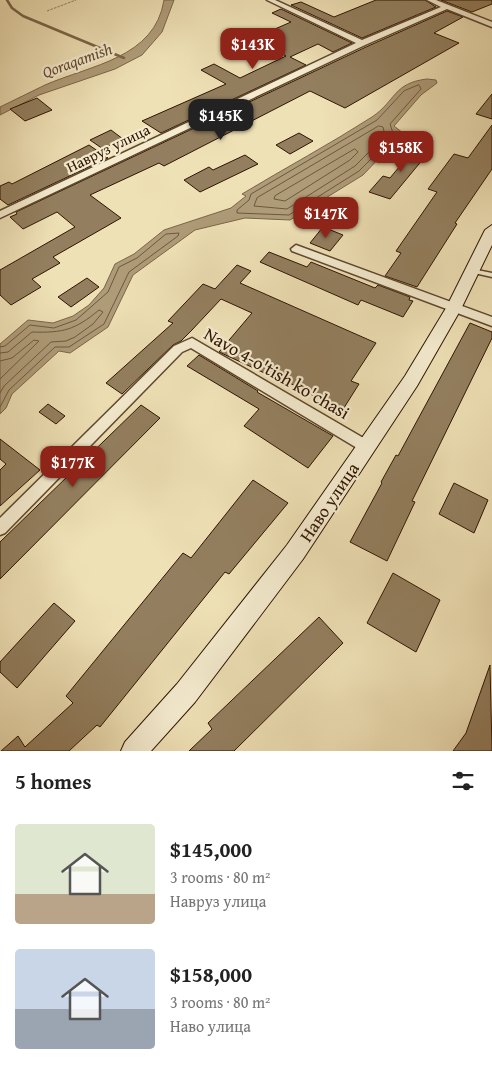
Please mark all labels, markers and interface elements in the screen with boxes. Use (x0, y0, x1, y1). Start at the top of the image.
pin: $143K (218, 28, 288, 70)
text: $143K (231, 32, 275, 56)
water label: Qoraqamish (39, 36, 115, 84)
pin: $145K (186, 98, 256, 141)
text: $145K (199, 103, 243, 127)
street label: Навруз улица (63, 118, 154, 177)
pin: $158K (366, 130, 436, 173)
text: $158K (379, 135, 423, 159)
pin: $147K (291, 196, 361, 239)
text: $147K (304, 201, 348, 225)
street label: Navo 4-o'tish ko'chasi (199, 320, 355, 426)
pin: $177K (38, 446, 108, 488)
text: $177K (51, 450, 95, 474)
street label: Наво улица (292, 456, 366, 547)
text: 5 homes (15, 766, 91, 797)
icon: filters (449, 767, 477, 795)
text: $145,000 (170, 834, 252, 865)
icon: home (55, 844, 115, 904)
text: 3 rooms · 80 m² (170, 865, 270, 889)
text: Навруз улица (170, 889, 266, 913)
text: $158,000 (170, 959, 252, 990)
icon: home (55, 969, 115, 1029)
text: 3 rooms · 80 m² (170, 990, 270, 1014)
text: Наво улица (170, 1014, 251, 1038)

